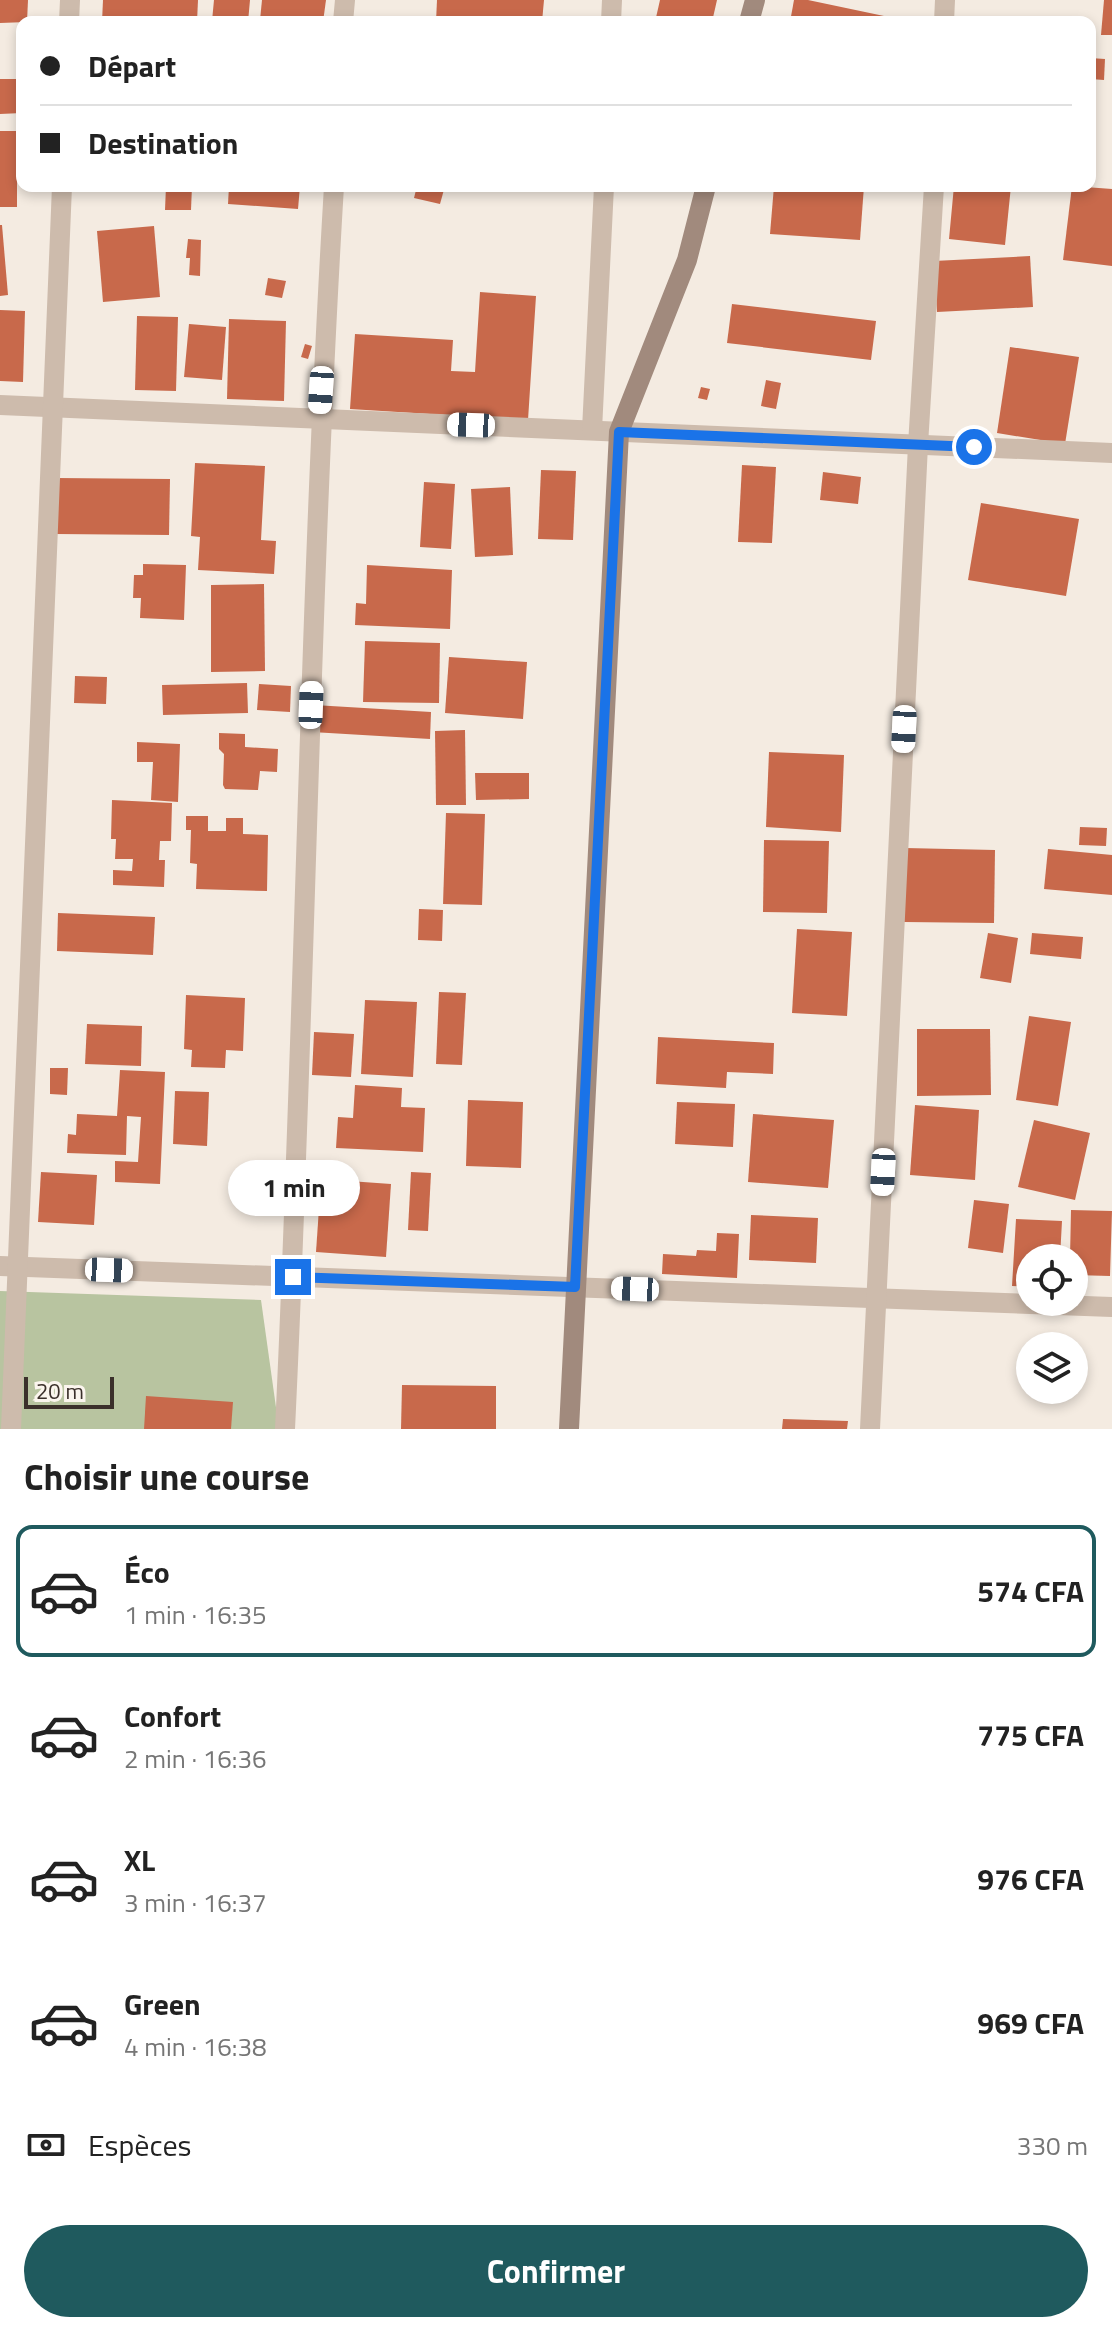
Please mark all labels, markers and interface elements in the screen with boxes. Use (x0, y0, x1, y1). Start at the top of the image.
text: Départ (88, 43, 176, 89)
text: Destination (88, 120, 238, 166)
car (307, 365, 335, 415)
car (447, 412, 495, 438)
route start (956, 429, 992, 465)
car (298, 681, 324, 729)
car (891, 704, 917, 754)
car (870, 1147, 896, 1197)
callout: 1 min (227, 1161, 359, 1217)
text: 1 min (262, 1168, 326, 1207)
map controls (1016, 1244, 1088, 1404)
button: locate (1016, 1244, 1088, 1316)
car (85, 1257, 133, 1283)
route end (275, 1259, 311, 1295)
car (611, 1276, 659, 1302)
button: layers (1016, 1332, 1088, 1404)
scale bar (24, 1373, 114, 1409)
text: 20 m (36, 1374, 84, 1408)
text: Choisir une course (24, 1449, 309, 1504)
text: Éco (124, 1549, 170, 1595)
icon: car (28, 1555, 100, 1627)
text: 574 CFA (977, 1568, 1084, 1614)
text: 1 min · 16:35 (124, 1595, 267, 1634)
text: Confort (124, 1693, 221, 1739)
icon: car (28, 1699, 100, 1771)
text: 775 CFA (977, 1712, 1084, 1758)
text: 2 min · 16:36 (124, 1739, 267, 1778)
text: XL (124, 1837, 155, 1883)
icon: car (28, 1843, 100, 1915)
text: 976 CFA (977, 1856, 1084, 1902)
text: 3 min · 16:37 (124, 1883, 267, 1922)
text: Green (124, 1981, 201, 2027)
icon: car (28, 1987, 100, 2059)
text: 969 CFA (977, 2000, 1084, 2046)
text: 4 min · 16:38 (124, 2027, 267, 2066)
text: Espèces (88, 2122, 192, 2168)
icon: cash (24, 2123, 68, 2167)
text: 330 m (1017, 2126, 1088, 2165)
button: Confirmer (24, 2225, 1088, 2317)

